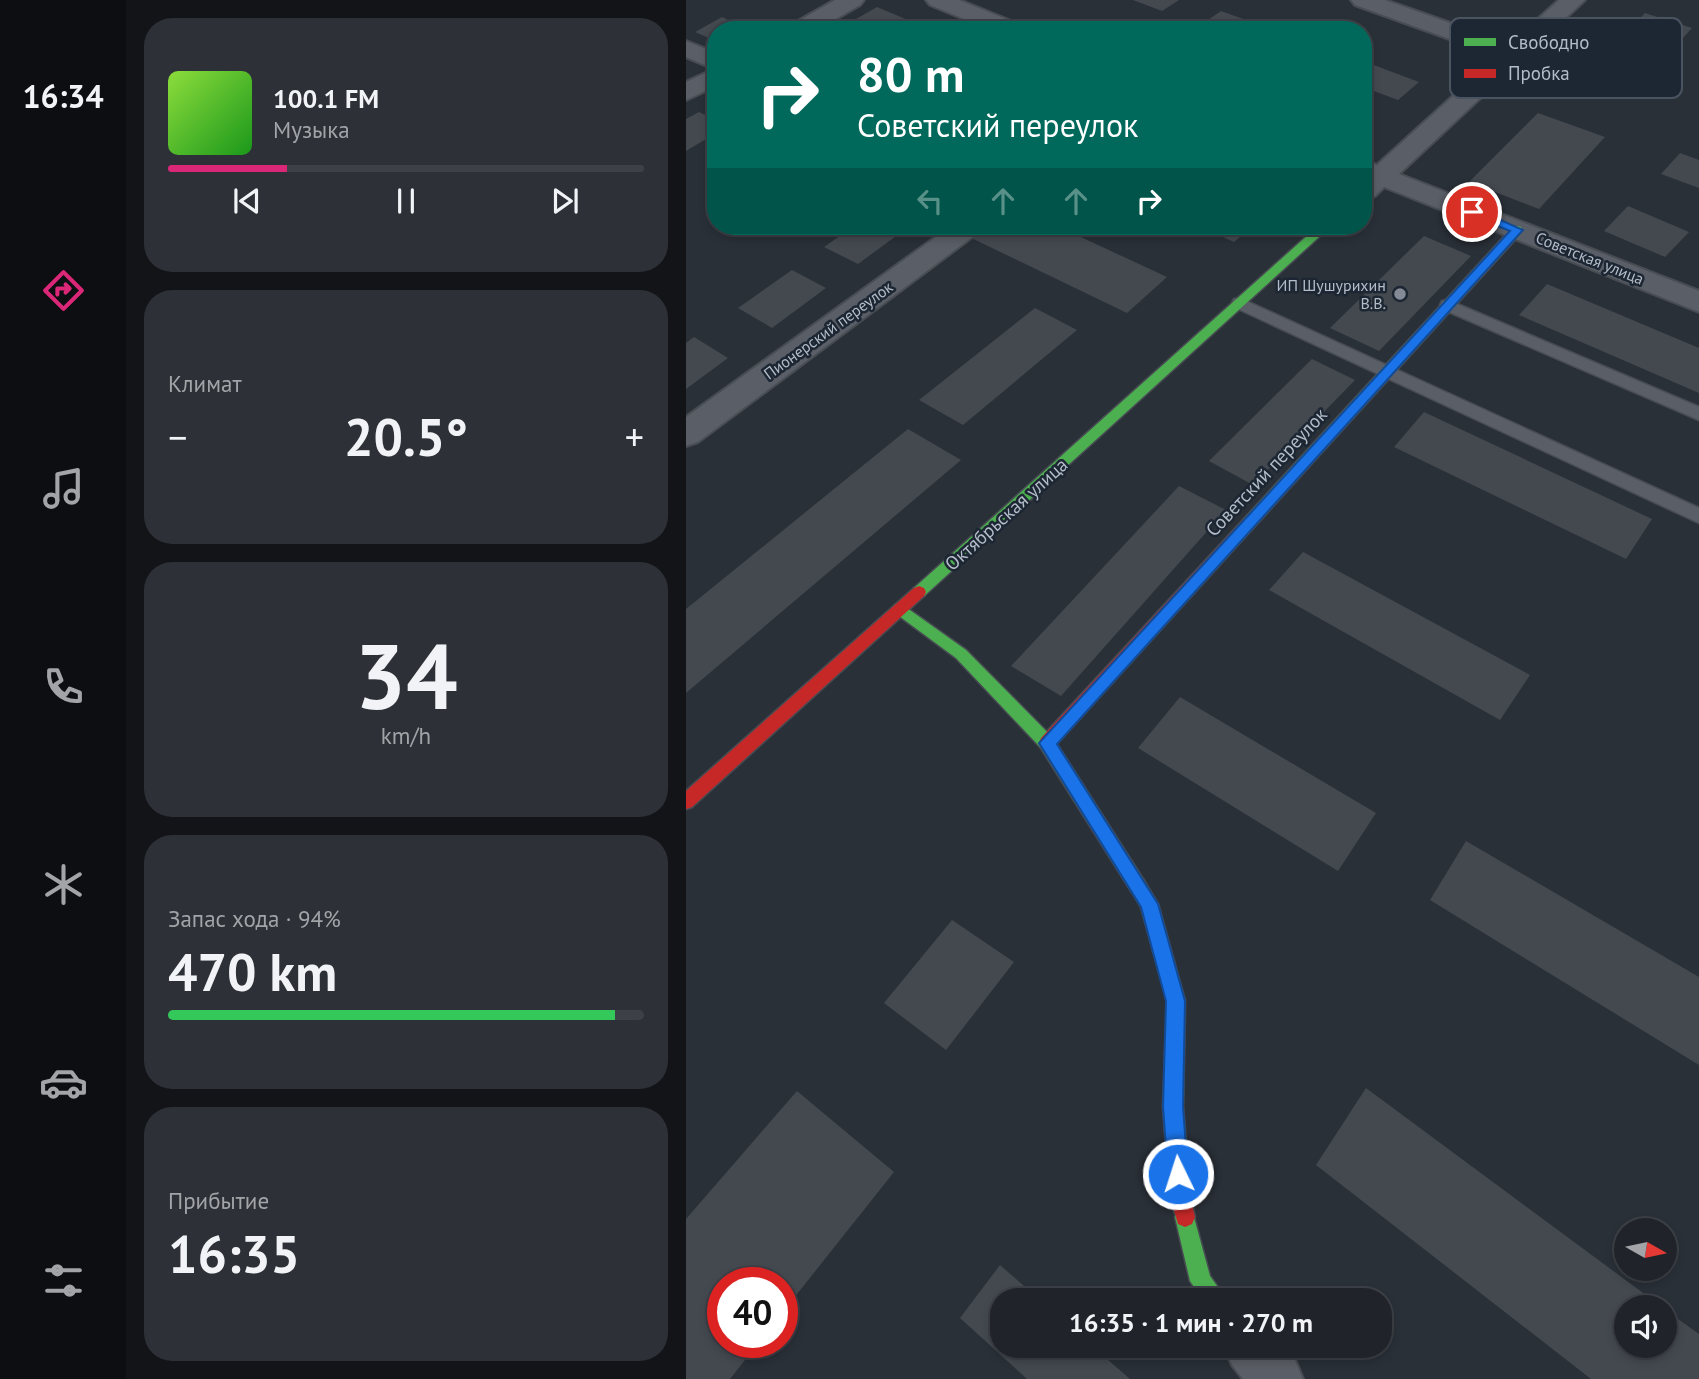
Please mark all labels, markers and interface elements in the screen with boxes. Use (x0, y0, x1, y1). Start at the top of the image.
legend (1450, 18, 1682, 98)
text: Свободно (1508, 30, 1590, 54)
text: 80 m (857, 42, 964, 106)
icon: right (742, 49, 833, 140)
text: Пробка (1508, 61, 1570, 85)
text: 16:34 (22, 75, 104, 117)
text: 100.1 FM (273, 82, 379, 115)
text: Советский переулок (857, 104, 1138, 146)
text: Музыка (273, 115, 350, 144)
icon: previous (228, 182, 266, 220)
icon: pause (387, 182, 425, 220)
icon: next (546, 182, 584, 220)
icon: left (911, 182, 949, 220)
icon: ahead (984, 182, 1022, 220)
icon: ahead (1057, 182, 1095, 220)
icon: right (1130, 182, 1168, 220)
pin (1442, 182, 1502, 242)
icon: arrive (1453, 193, 1491, 231)
street label: Советская улица (1533, 227, 1647, 289)
icon: directions (39, 266, 88, 315)
place label: ИП Шушурихин В.В. (1277, 275, 1386, 313)
street label: Пионерский переулок (760, 276, 897, 384)
marker: ИП Шушурихин В.В. (1392, 286, 1408, 302)
text: Климат (168, 369, 242, 398)
text: 20.5° (344, 403, 468, 470)
street label: Советский переулок (1200, 403, 1332, 541)
text: − (168, 412, 187, 461)
text: + (625, 412, 644, 461)
street label: Октябрьская улица (940, 452, 1072, 576)
icon: music (39, 464, 88, 513)
text: 34 (354, 616, 458, 734)
icon: phone (39, 662, 88, 711)
text: km/h (381, 721, 431, 750)
icon: climate (39, 860, 88, 909)
text: Запас хода · 94% (168, 904, 341, 933)
text: 470 km (168, 938, 337, 1005)
icon: car (39, 1058, 88, 1107)
position arrow (1141, 1137, 1215, 1211)
text: Прибытие (168, 1186, 269, 1215)
north arrow (1614, 1218, 1676, 1281)
map controls (1614, 1218, 1677, 1358)
text: 16:35 (168, 1220, 300, 1287)
icon: filters (39, 1256, 88, 1305)
speed limit sign: 40 (707, 1267, 798, 1358)
button: sound (1614, 1295, 1677, 1358)
text: 16:35 · 1 мин · 270 m (1069, 1306, 1313, 1339)

